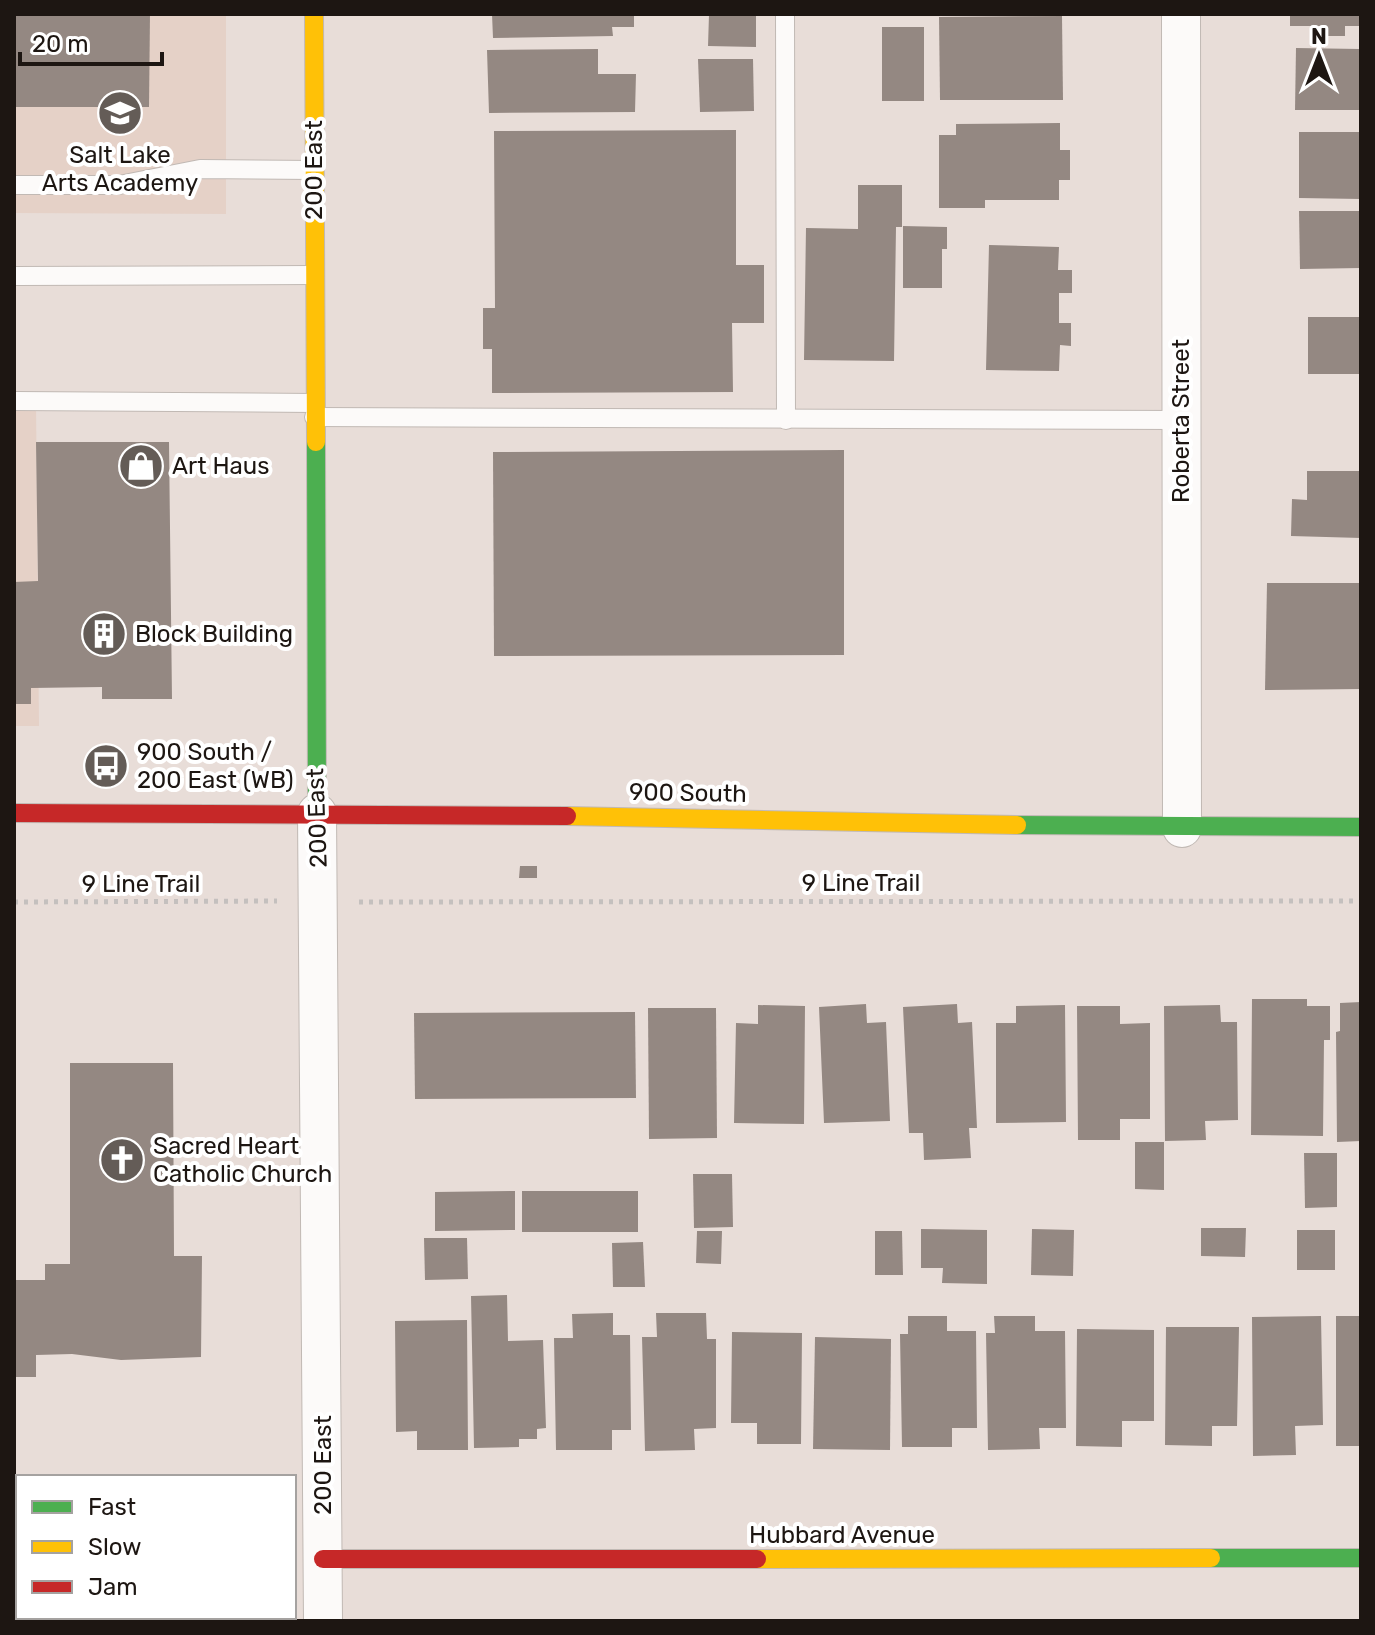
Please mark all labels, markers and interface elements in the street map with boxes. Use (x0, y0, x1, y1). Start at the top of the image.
scale bar (20, 16, 162, 66)
north arrow (1279, 16, 1359, 96)
text: N (1311, 23, 1327, 50)
text: 20 m (32, 30, 89, 58)
school or university icon: Salt Lake Arts Academy (96, 89, 144, 137)
street label: 200 East (300, 120, 328, 220)
place label: Salt Lake Arts Academy (42, 141, 198, 197)
street label: Roberta Street (1167, 339, 1195, 503)
shop icon: Art Haus (117, 442, 165, 490)
place label: Art Haus (172, 452, 270, 480)
building icon: Block Building (80, 610, 128, 658)
place label: Block Building (135, 620, 293, 648)
place label: 900 South / 200 East (WB) (137, 738, 294, 794)
bus stop icon: 900 South / 200 East (WB) (82, 742, 130, 790)
street label: 200 East (301, 768, 333, 868)
street label: 900 South (629, 778, 747, 808)
street label: 9 Line Trail (802, 869, 920, 897)
street label: 9 Line Trail (82, 870, 200, 898)
place label: Sacred Heart Catholic Church (153, 1132, 332, 1188)
church icon: Sacred Heart Catholic Church (98, 1136, 146, 1184)
street label: 200 East (309, 1415, 337, 1515)
legend (16, 1475, 296, 1619)
text: Fast (88, 1493, 136, 1521)
street label: Hubbard Avenue (749, 1521, 935, 1549)
text: Slow (88, 1533, 141, 1561)
text: Jam (88, 1573, 138, 1601)

